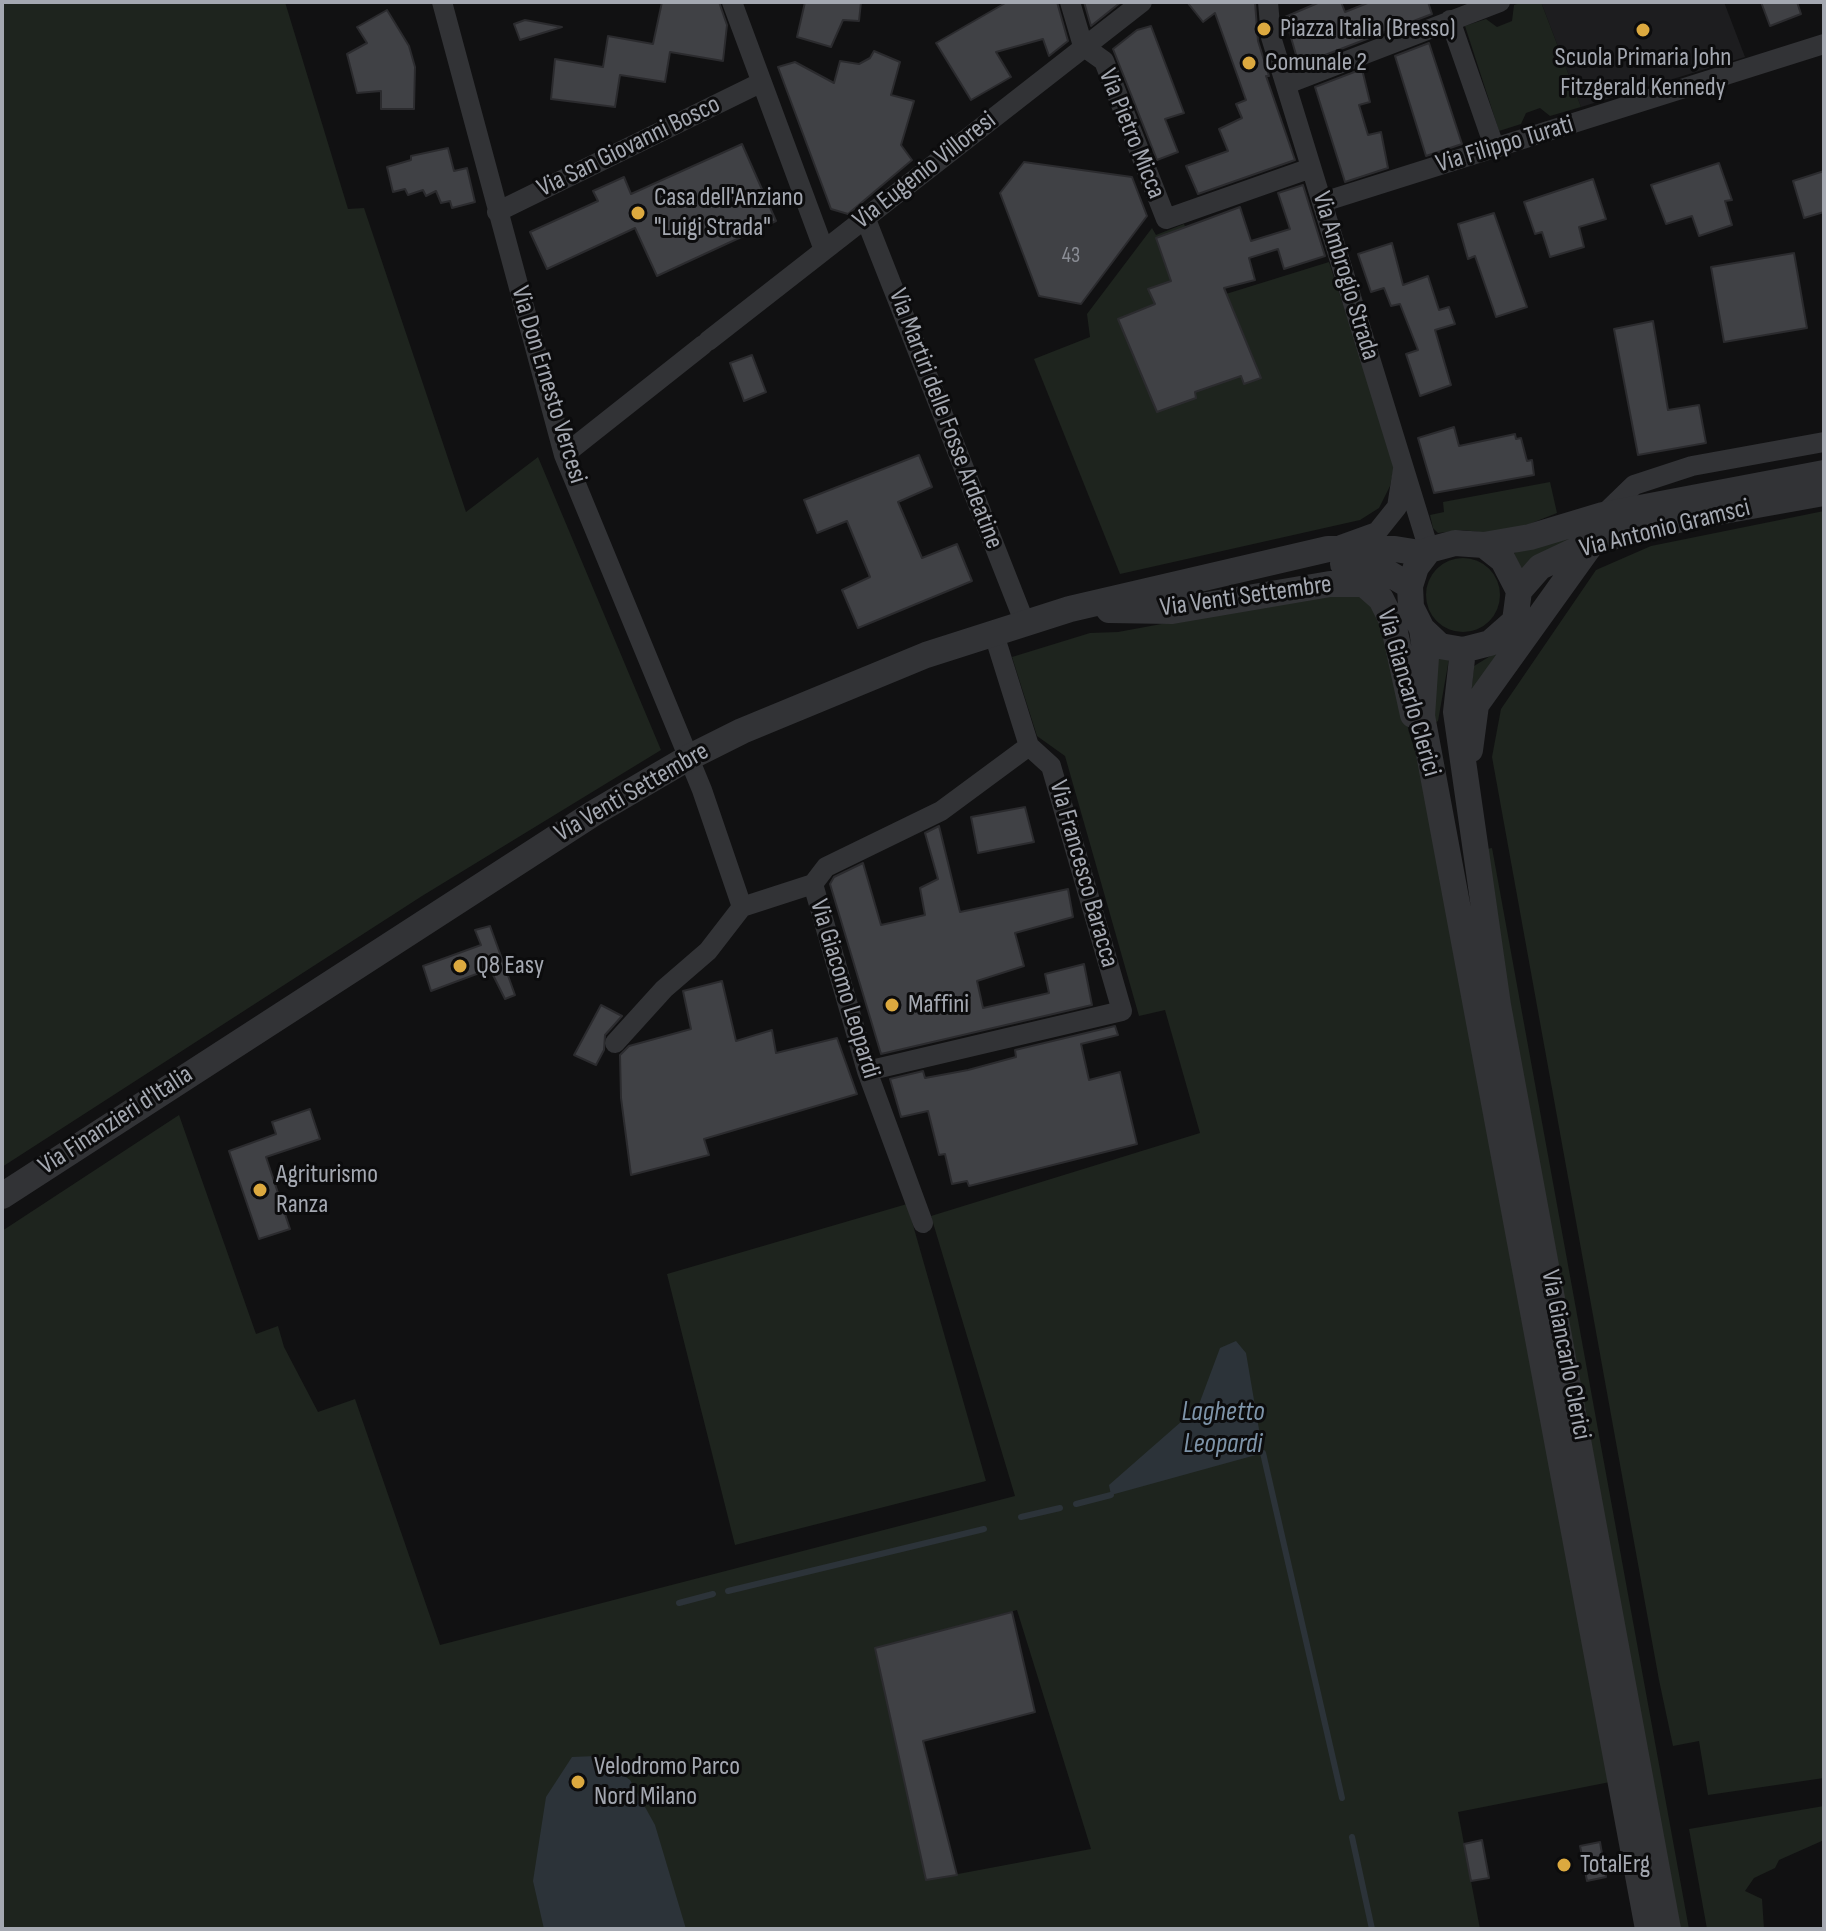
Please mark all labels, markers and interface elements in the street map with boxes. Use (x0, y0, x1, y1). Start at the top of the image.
place label: Piazza Italia (Bresso) (1280, 13, 1456, 45)
marker: Piazza Italia (Bresso) (1255, 20, 1273, 38)
marker: Scuola Primaria John Fitzgerald Kennedy (1634, 21, 1652, 39)
place label: Scuola Primaria John Fitzgerald Kennedy (1555, 42, 1731, 104)
place label: Comunale 2 (1265, 47, 1367, 79)
marker: Comunale 2 (1240, 54, 1258, 72)
street label: Via Pietro Micca (1091, 64, 1171, 204)
street label: Via San Giovanni Bosco (533, 89, 725, 205)
street label: Via Eugenio Villoresi (847, 106, 1003, 236)
street label: Via Filippo Turati (1433, 109, 1577, 181)
place label: Casa dell'Anziano "Luigi Strada" (654, 182, 803, 244)
street label: Via Ambrogio Strada (1305, 188, 1385, 364)
marker: Casa dell'Anziano "Luigi Strada" (629, 204, 647, 222)
house number: 43 (1062, 243, 1080, 269)
street label: Via Don Ernesto Vercesi (503, 283, 593, 487)
street label: Via Martiri delle Fosse Ardeatine (881, 284, 1009, 554)
street label: Via Antonio Gramsci (1577, 493, 1753, 565)
street label: Via Venti Settembre (1158, 570, 1334, 624)
street label: Via Giancarlo Clerici (1369, 606, 1447, 780)
street label: Via Venti Settembre (549, 736, 715, 850)
street label: Via Francesco Baracca (1041, 777, 1125, 971)
street label: Via Giacomo Leopardi (802, 896, 886, 1082)
place label: Q8 Easy (476, 950, 544, 982)
marker: Q8 Easy (451, 957, 469, 975)
place label: Maffini (908, 989, 969, 1021)
marker: Maffini (883, 996, 901, 1014)
street label: Via Finanzieri d'Italia (33, 1060, 199, 1182)
place label: Agriturismo Ranza (276, 1159, 378, 1220)
marker: Agriturismo Ranza (251, 1181, 269, 1199)
street label: Via Giancarlo Clerici (1533, 1267, 1597, 1443)
water label: Laghetto Leopardi (1181, 1396, 1265, 1462)
place label: Velodromo Parco Nord Milano (594, 1751, 740, 1812)
marker: Velodromo Parco Nord Milano (569, 1773, 587, 1791)
place label: TotalErg (1580, 1849, 1650, 1881)
marker: TotalErg (1555, 1856, 1573, 1874)

